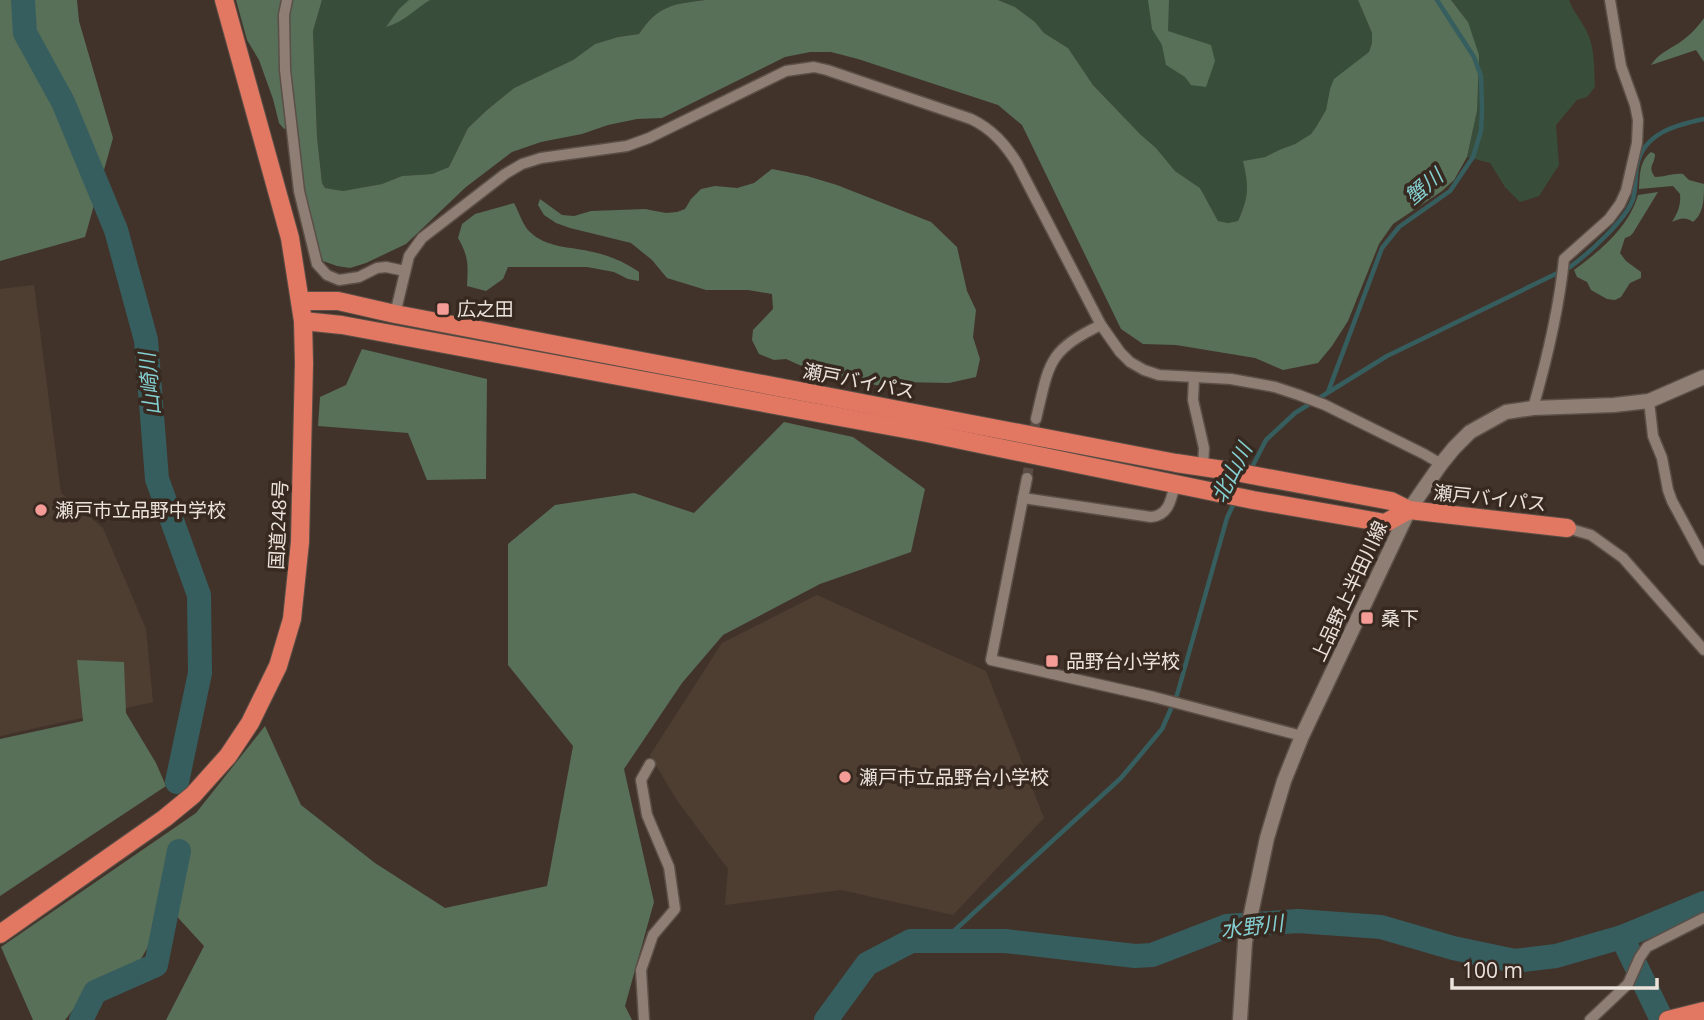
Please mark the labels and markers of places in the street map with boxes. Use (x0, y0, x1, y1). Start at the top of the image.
place label: 広之田 (457, 296, 514, 322)
marker: 広之田 (435, 301, 451, 317)
place label: 瀬戸市立品野中学校 (55, 497, 226, 523)
marker: 瀬戸市立品野中学校 (33, 502, 49, 518)
place label: 桑下 (1381, 605, 1419, 631)
marker: 桑下 (1359, 610, 1375, 626)
place label: 品野台小学校 (1066, 648, 1180, 674)
marker: 品野台小学校 (1044, 653, 1060, 669)
place label: 瀬戸市立品野台小学校 (859, 764, 1049, 790)
marker: 瀬戸市立品野台小学校 (837, 769, 853, 785)

